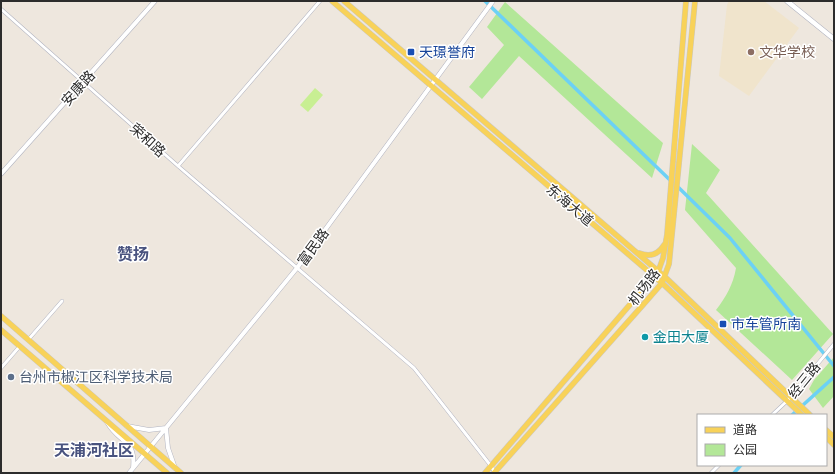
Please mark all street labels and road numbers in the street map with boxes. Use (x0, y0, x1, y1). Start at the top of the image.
street label: 安康路 (57, 66, 99, 110)
street label: 荣和路 (126, 119, 170, 161)
street label: 东海大道 (543, 180, 597, 230)
street label: 富民路 (293, 225, 333, 269)
street label: 机场路 (624, 265, 664, 309)
street label: 经三路 (784, 358, 824, 402)

